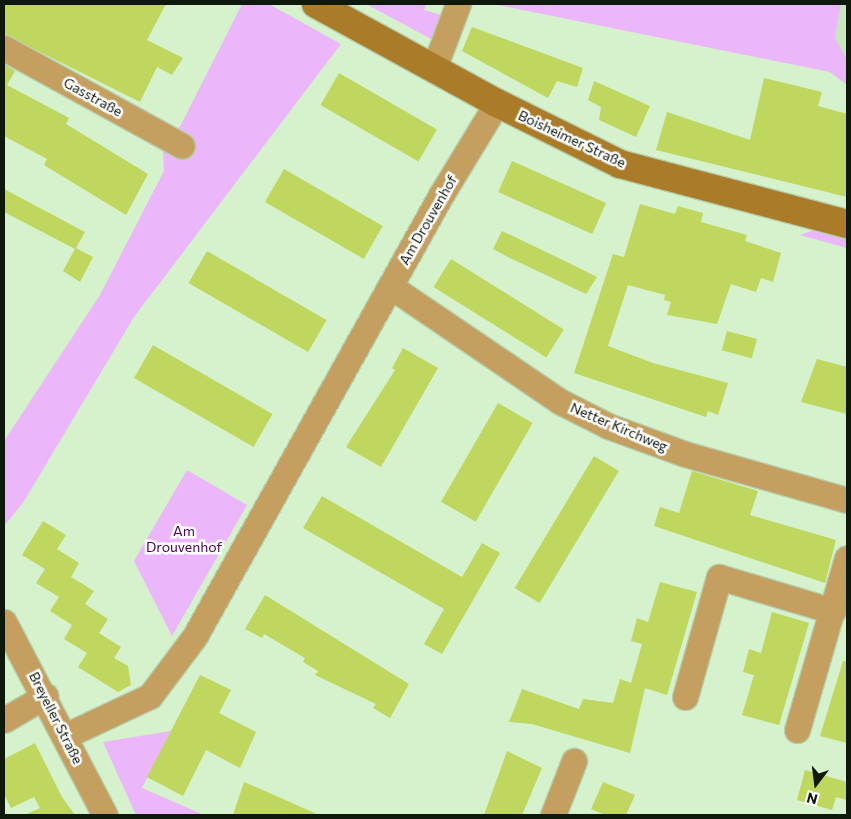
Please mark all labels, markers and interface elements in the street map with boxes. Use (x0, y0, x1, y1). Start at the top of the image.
street label: Gasstraße (61, 74, 125, 120)
street label: Boisheimer Straße (516, 107, 628, 171)
street label: Am Drouvenhof (396, 172, 460, 268)
street label: Netter Kirchweg (568, 399, 670, 455)
park label: Am Drouvenhof (146, 523, 222, 556)
street label: Breyeller Straße (26, 669, 86, 767)
north arrow (791, 759, 841, 809)
text: N (805, 789, 819, 809)

